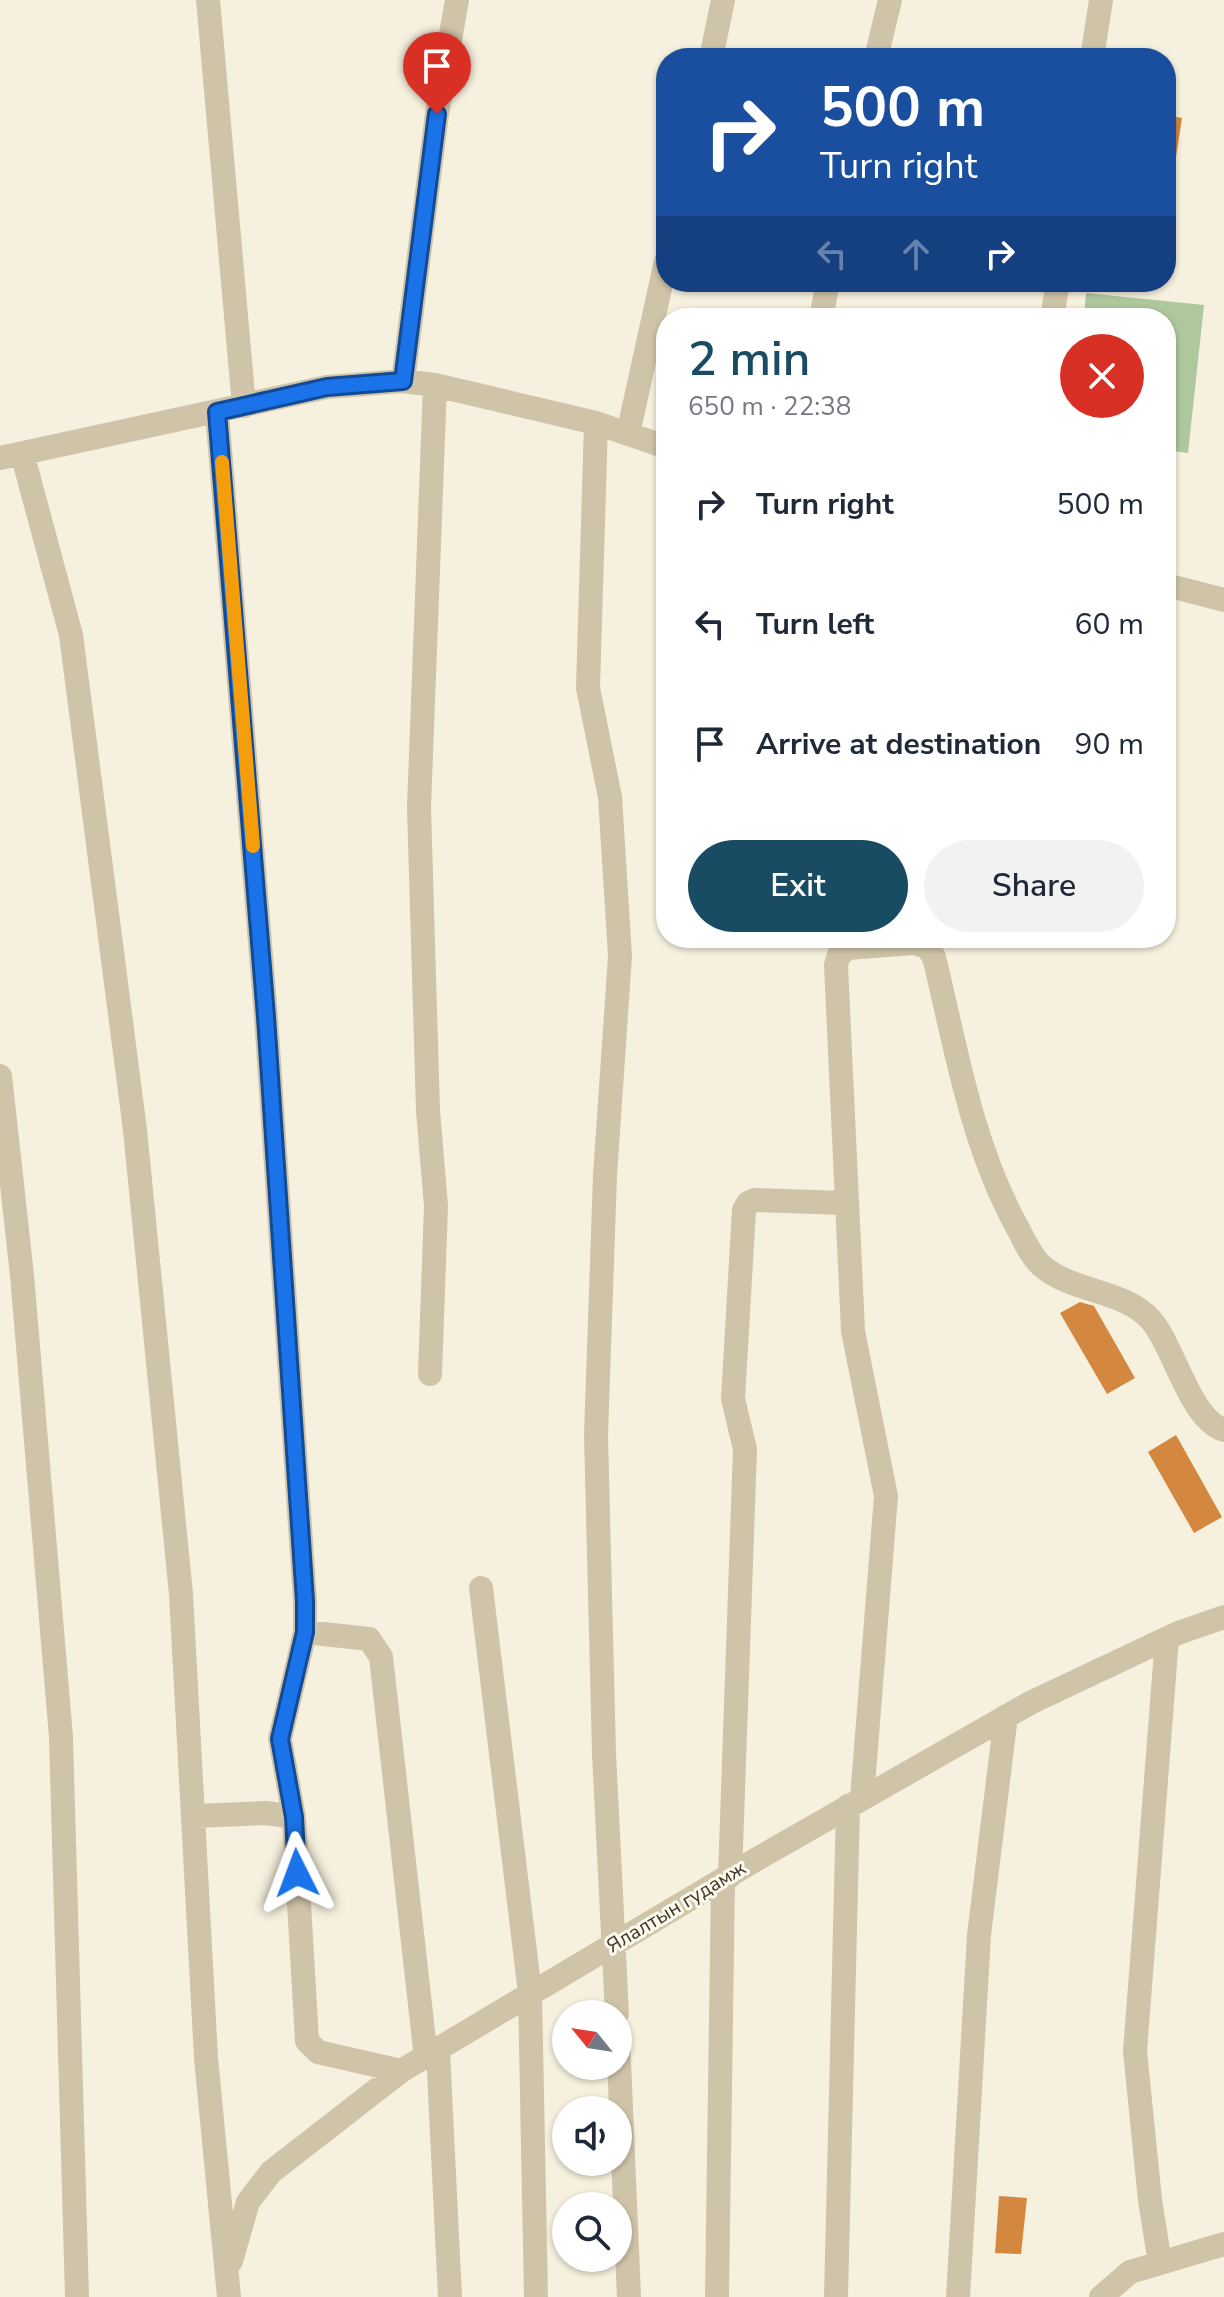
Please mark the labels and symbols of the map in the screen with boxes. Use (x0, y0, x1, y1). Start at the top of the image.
pin (403, 32, 471, 114)
position arrow (255, 1831, 339, 1915)
street label: Ялалтын гудамж (601, 1855, 751, 1959)
north arrow (552, 2000, 632, 2080)

